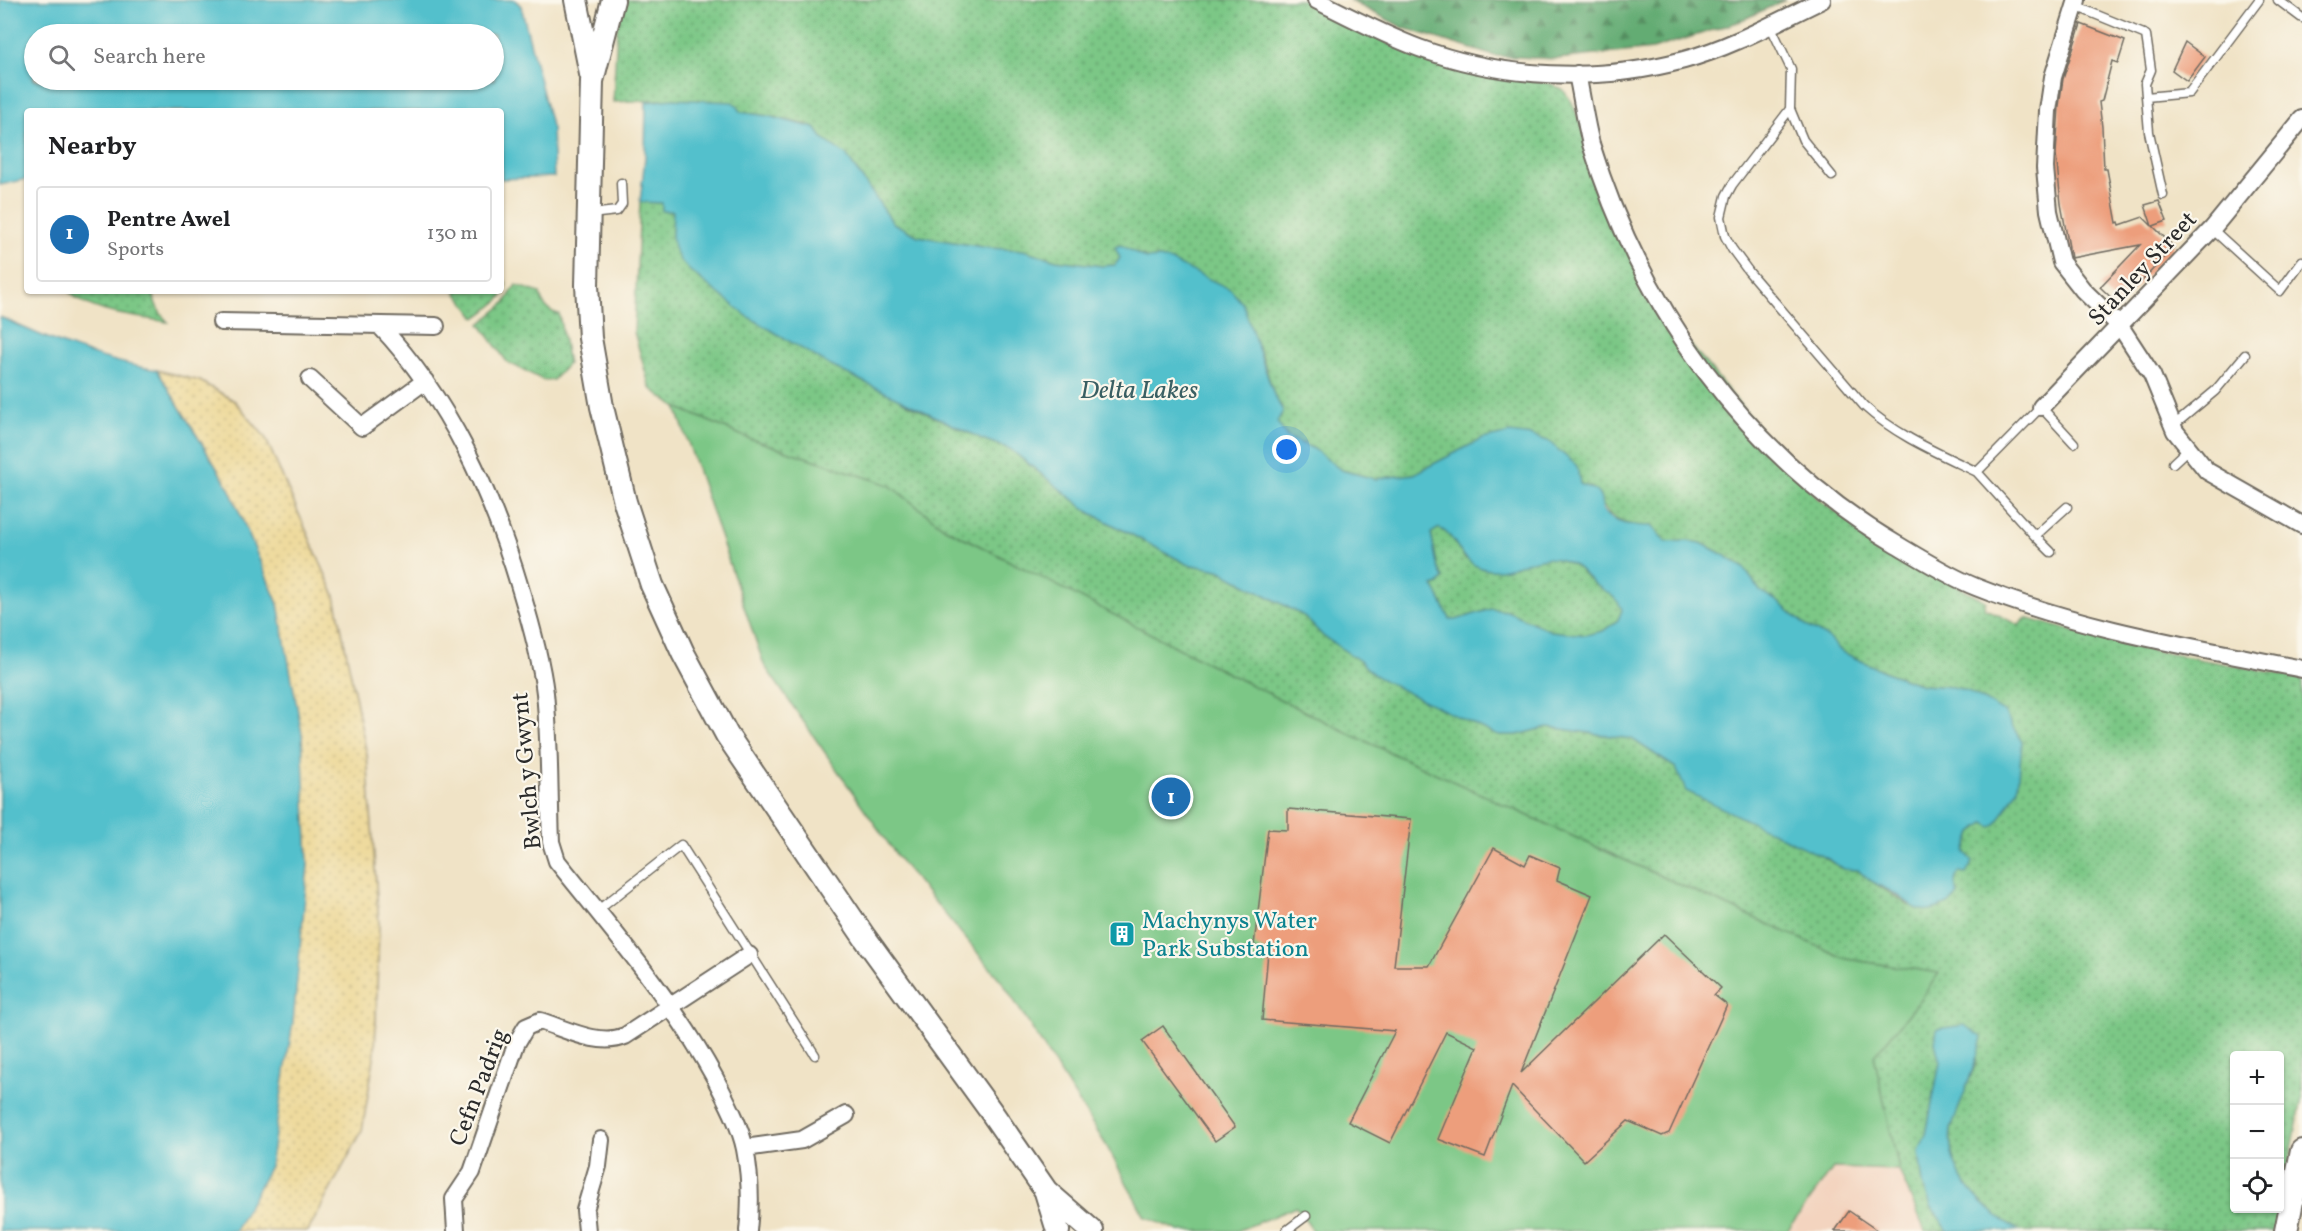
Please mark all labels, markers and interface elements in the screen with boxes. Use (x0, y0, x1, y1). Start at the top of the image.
search box (24, 24, 504, 90)
icon: search (45, 41, 78, 74)
text: Search here (93, 42, 206, 73)
text: Nearby (48, 129, 137, 165)
street label: Stanley Street (2081, 204, 2206, 334)
text: Pentre Awel (107, 205, 230, 236)
text: 1 (65, 220, 74, 248)
text: 130 m (427, 220, 478, 248)
text: Sports (107, 236, 164, 264)
water label: Delta Lakes (1080, 373, 1198, 409)
your location (1272, 435, 1301, 464)
street label: Bwlch y Gwynt (504, 691, 552, 851)
pin: 1 (1152, 774, 1190, 820)
place label: Machynys Water Park Substation (1142, 905, 1317, 967)
building icon: Machynys Water Park Substation (1107, 919, 1137, 949)
street label: Cefn Padrig (442, 1024, 518, 1151)
map controls (2230, 1051, 2284, 1213)
button: + (2230, 1051, 2284, 1105)
button: − (2230, 1105, 2284, 1159)
button: locate (2230, 1159, 2284, 1213)

